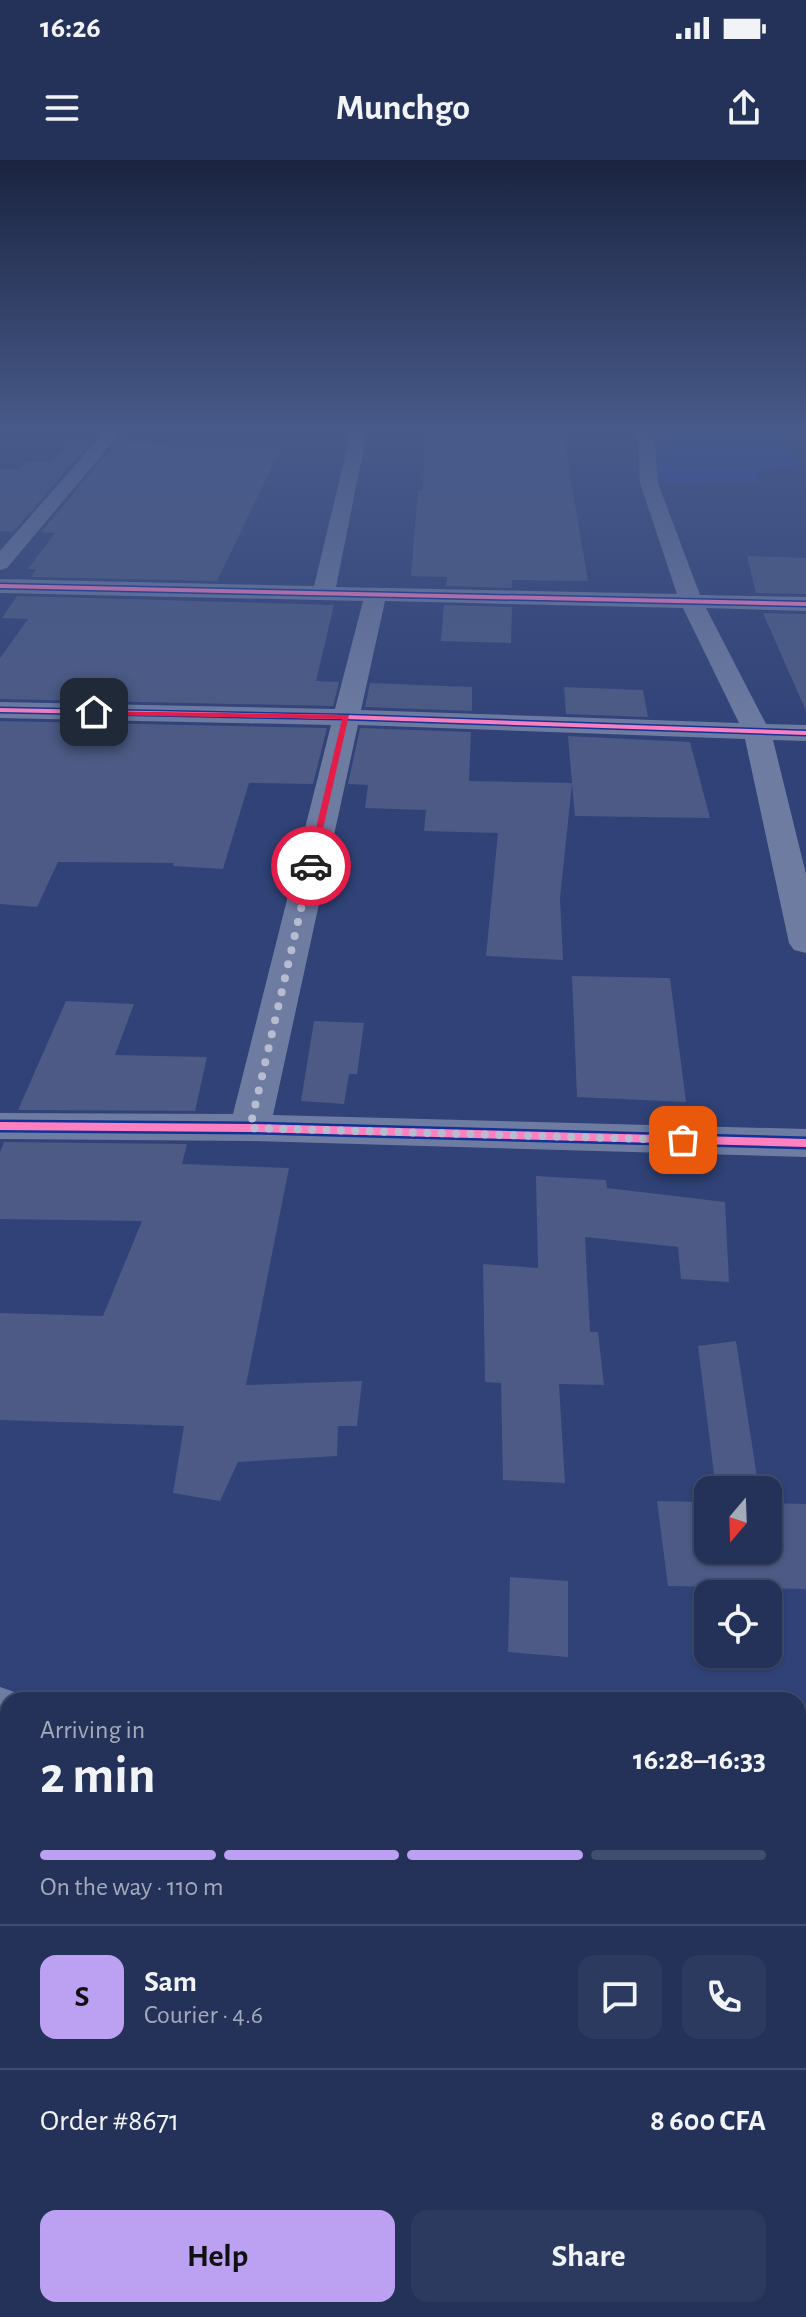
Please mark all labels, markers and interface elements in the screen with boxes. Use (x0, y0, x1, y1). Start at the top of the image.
text: 16:26 (40, 13, 101, 43)
icon: menu (40, 86, 84, 130)
icon: share (722, 86, 766, 130)
text: Munchgo (336, 90, 470, 126)
pin (60, 678, 128, 746)
icon: home (72, 690, 116, 734)
courier (271, 826, 351, 906)
icon: car (289, 844, 333, 888)
pin (649, 1106, 717, 1174)
icon: bag (661, 1118, 705, 1162)
north arrow (694, 1476, 782, 1564)
map controls (694, 1476, 782, 1668)
button: locate (694, 1580, 782, 1668)
text: Arriving in (40, 1717, 145, 1743)
text: 16:28–16:33 (633, 1745, 766, 1775)
text: 2 min (40, 1750, 155, 1802)
text: On the way · 110 m (40, 1874, 223, 1900)
button: chat (578, 1955, 662, 2039)
button: phone (682, 1955, 766, 2039)
text: Sam (144, 1967, 197, 1997)
text: S (75, 1982, 89, 2012)
text: Courier · 4.6 (144, 2002, 263, 2028)
text: Order #8671 (40, 2106, 179, 2136)
text: 8 600 CFA (650, 2106, 766, 2136)
button: Help (40, 2210, 395, 2302)
button: Share (411, 2210, 766, 2302)

